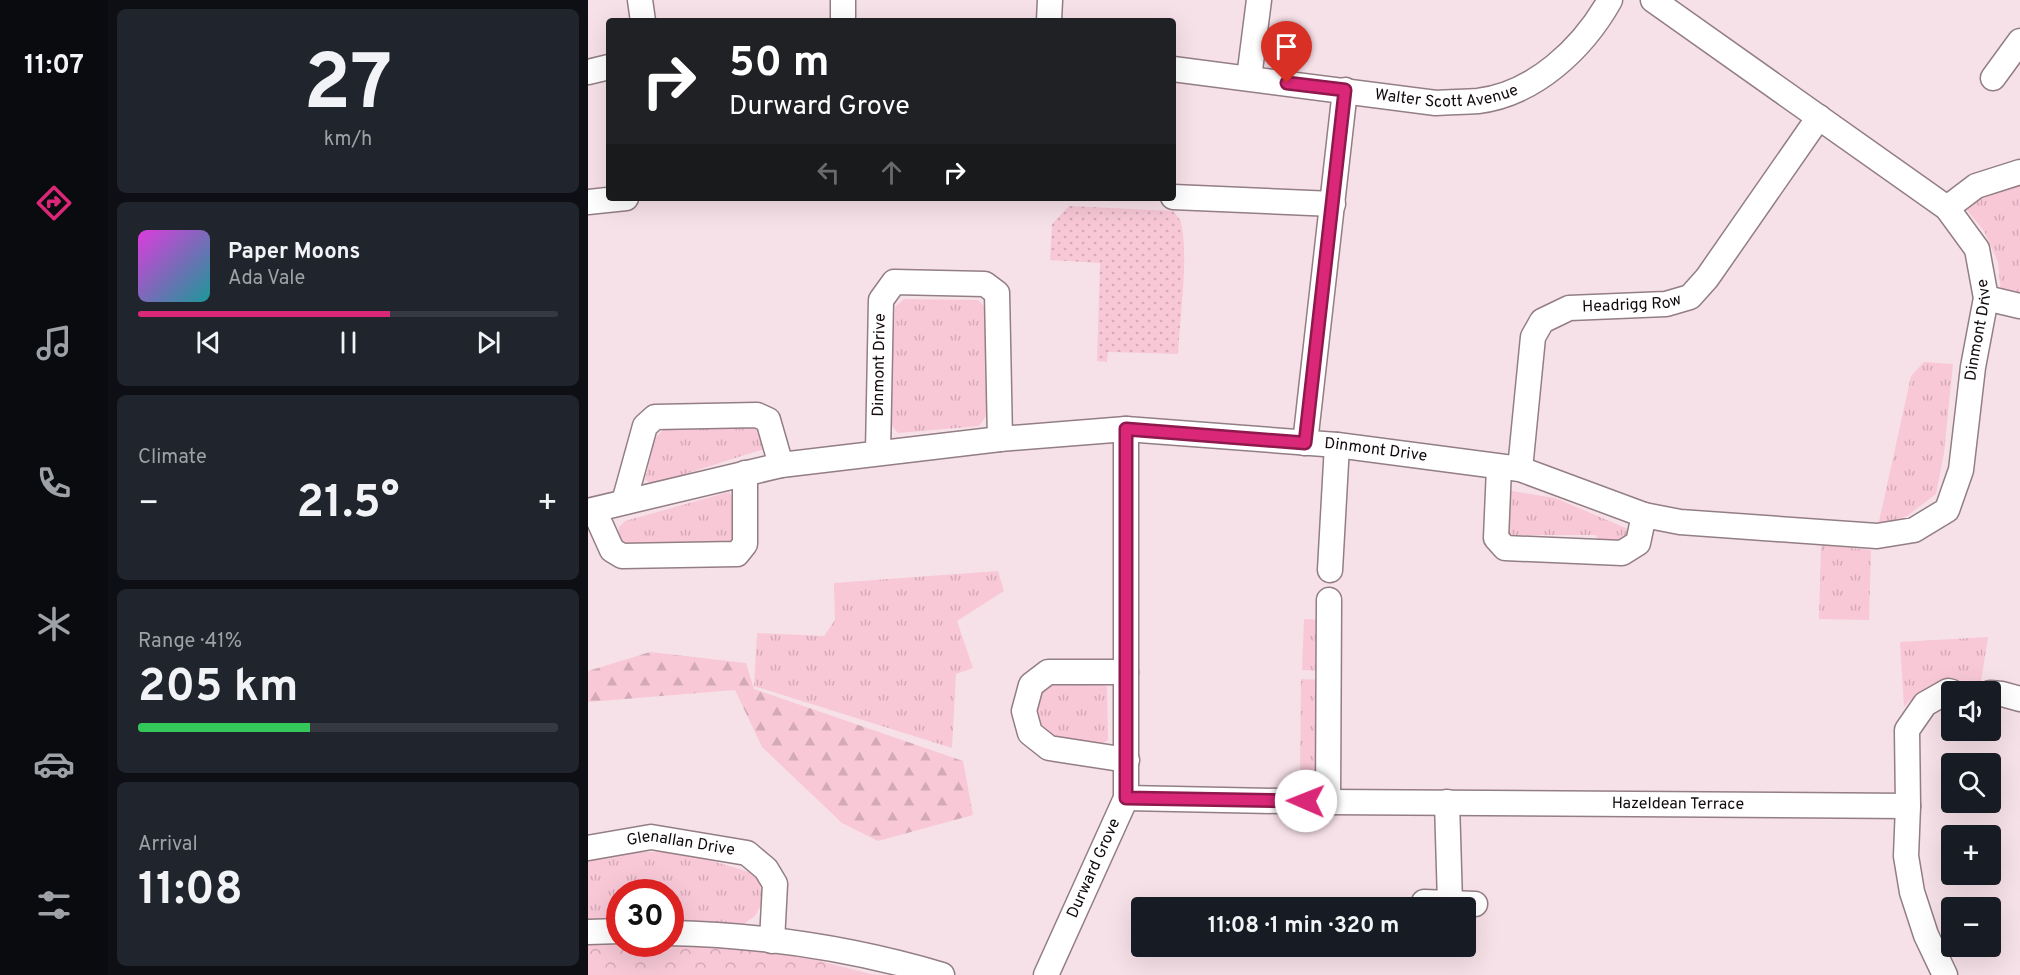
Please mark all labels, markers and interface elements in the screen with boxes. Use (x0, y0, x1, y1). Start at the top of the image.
pin (1261, 21, 1312, 83)
icon: arrive (1270, 30, 1303, 63)
text: 27 (304, 38, 392, 137)
text: 50 m (729, 38, 830, 91)
icon: right (630, 42, 708, 120)
text: 11:07 (24, 49, 84, 83)
street label: Walter Scott Avenue (1373, 80, 1521, 113)
text: Durward Grove (729, 90, 910, 124)
text: km/h (324, 127, 372, 153)
icon: left (812, 156, 845, 189)
icon: ahead (875, 156, 908, 189)
icon: right (938, 156, 971, 189)
icon: directions (33, 182, 75, 224)
text: Paper Moons (228, 239, 360, 266)
text: Ada Vale (228, 266, 305, 292)
street label: Dinmont Drive (1961, 277, 1996, 382)
street label: Headrigg Row (1582, 290, 1684, 317)
street label: Dinmont Drive (869, 313, 891, 417)
icon: music (33, 322, 75, 364)
icon: previous (192, 326, 225, 359)
icon: pause (332, 326, 365, 359)
icon: next (472, 326, 505, 359)
street label: Dinmont Drive (1324, 434, 1428, 467)
text: Climate (138, 445, 207, 471)
icon: phone (33, 462, 75, 504)
text: 21.5° (297, 476, 399, 533)
text: − (138, 484, 159, 526)
text: + (537, 484, 558, 526)
icon: climate (33, 603, 75, 645)
text: Range · 41% (138, 629, 242, 655)
text: 205 km (138, 660, 299, 717)
map controls (1941, 681, 2001, 957)
button: sound (1941, 681, 2001, 741)
icon: car (33, 743, 75, 785)
button: search (1941, 753, 2001, 813)
position arrow (1274, 769, 1338, 833)
street label: Hazeldean Terrace (1612, 794, 1744, 815)
street label: Durward Grove (1063, 815, 1125, 921)
button: + (1941, 825, 2001, 885)
street label: Glenallan Drive (625, 827, 736, 861)
text: Arrival (138, 832, 198, 858)
text: 11:08 (138, 863, 243, 920)
speed limit sign: 30 (606, 879, 684, 957)
icon: filters (33, 884, 75, 926)
button: − (1941, 897, 2001, 957)
text: 11:08 · 1 min · 320 m (1208, 913, 1399, 940)

